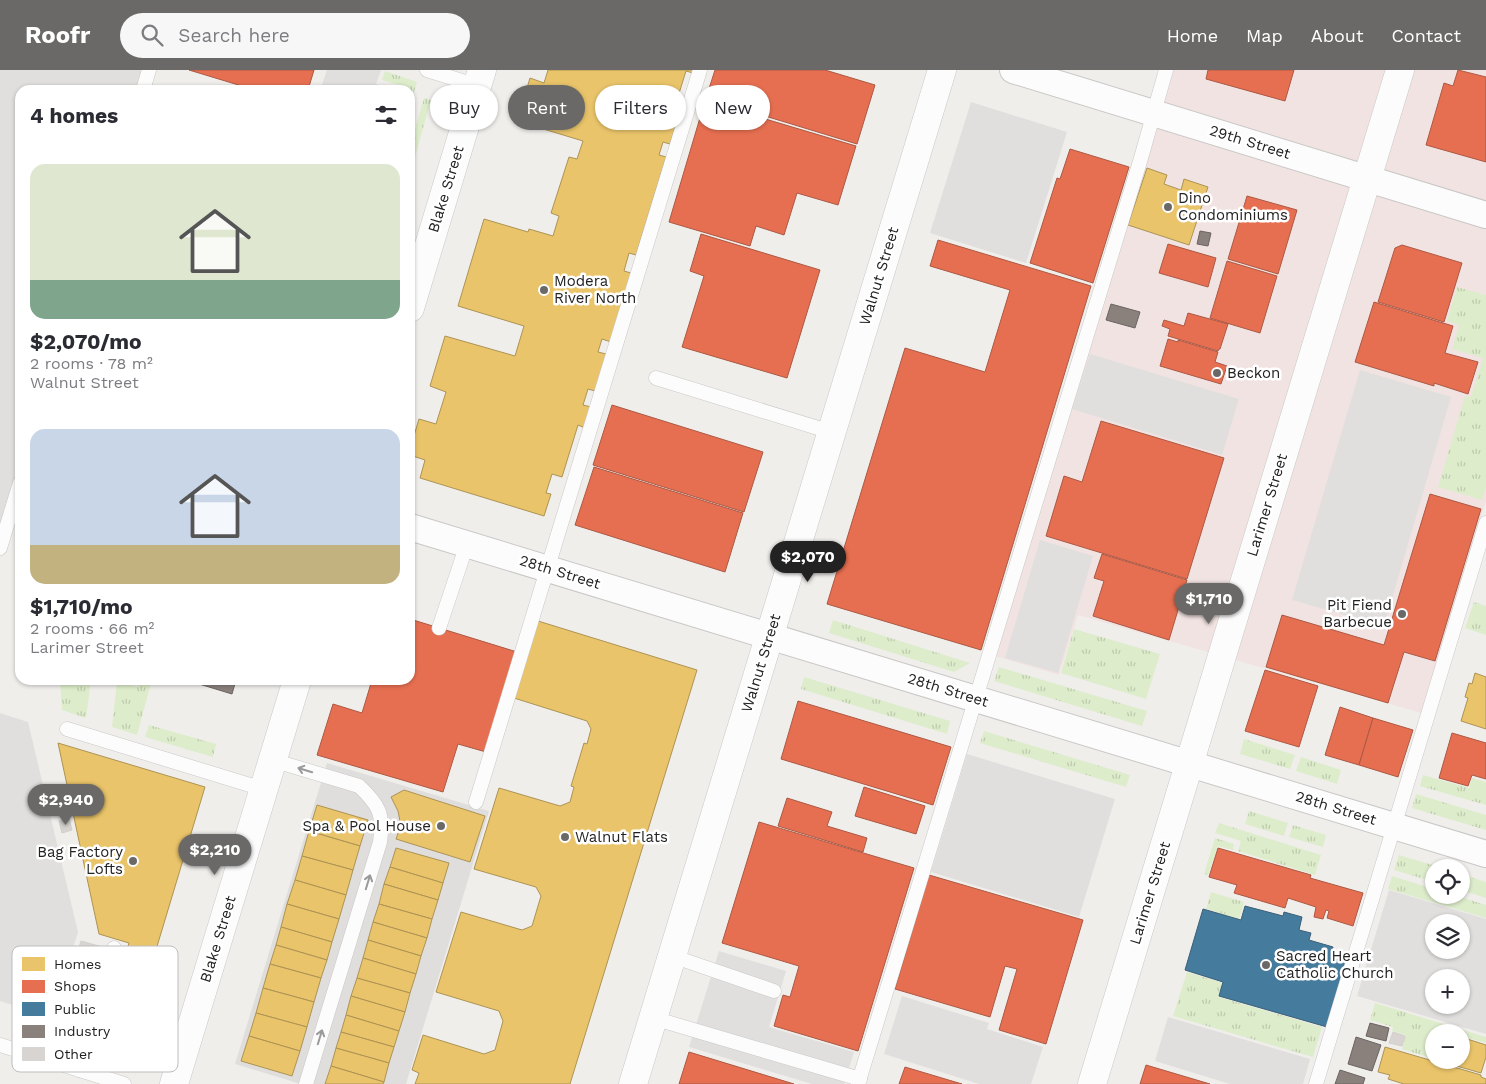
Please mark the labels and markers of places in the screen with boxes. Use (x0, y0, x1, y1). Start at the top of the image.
place label: Dino Condominiums (1178, 189, 1288, 224)
marker: Dino Condominiums (1162, 201, 1174, 213)
place label: Modera River North (554, 272, 636, 307)
marker: Modera River North (538, 284, 550, 296)
place label: Beckon (1227, 364, 1280, 382)
marker: Beckon (1211, 367, 1223, 379)
pin: $2,070 (767, 540, 849, 583)
pin: $1,710 (1168, 582, 1250, 625)
place label: Pit Fiend Barbecue (1323, 596, 1392, 631)
marker: Pit Fiend Barbecue (1396, 608, 1408, 620)
pin: $2,940 (25, 784, 107, 826)
place label: Spa & Pool House (302, 817, 431, 835)
marker: Spa & Pool House (435, 820, 447, 832)
place label: Walnut Flats (575, 828, 668, 846)
marker: Walnut Flats (559, 831, 571, 843)
pin: $2,210 (174, 834, 256, 876)
place label: Bag Factory Lofts (37, 843, 123, 878)
marker: Bag Factory Lofts (127, 855, 139, 867)
place label: Sacred Heart Catholic Church (1276, 947, 1394, 982)
marker: Sacred Heart Catholic Church (1260, 959, 1272, 971)

